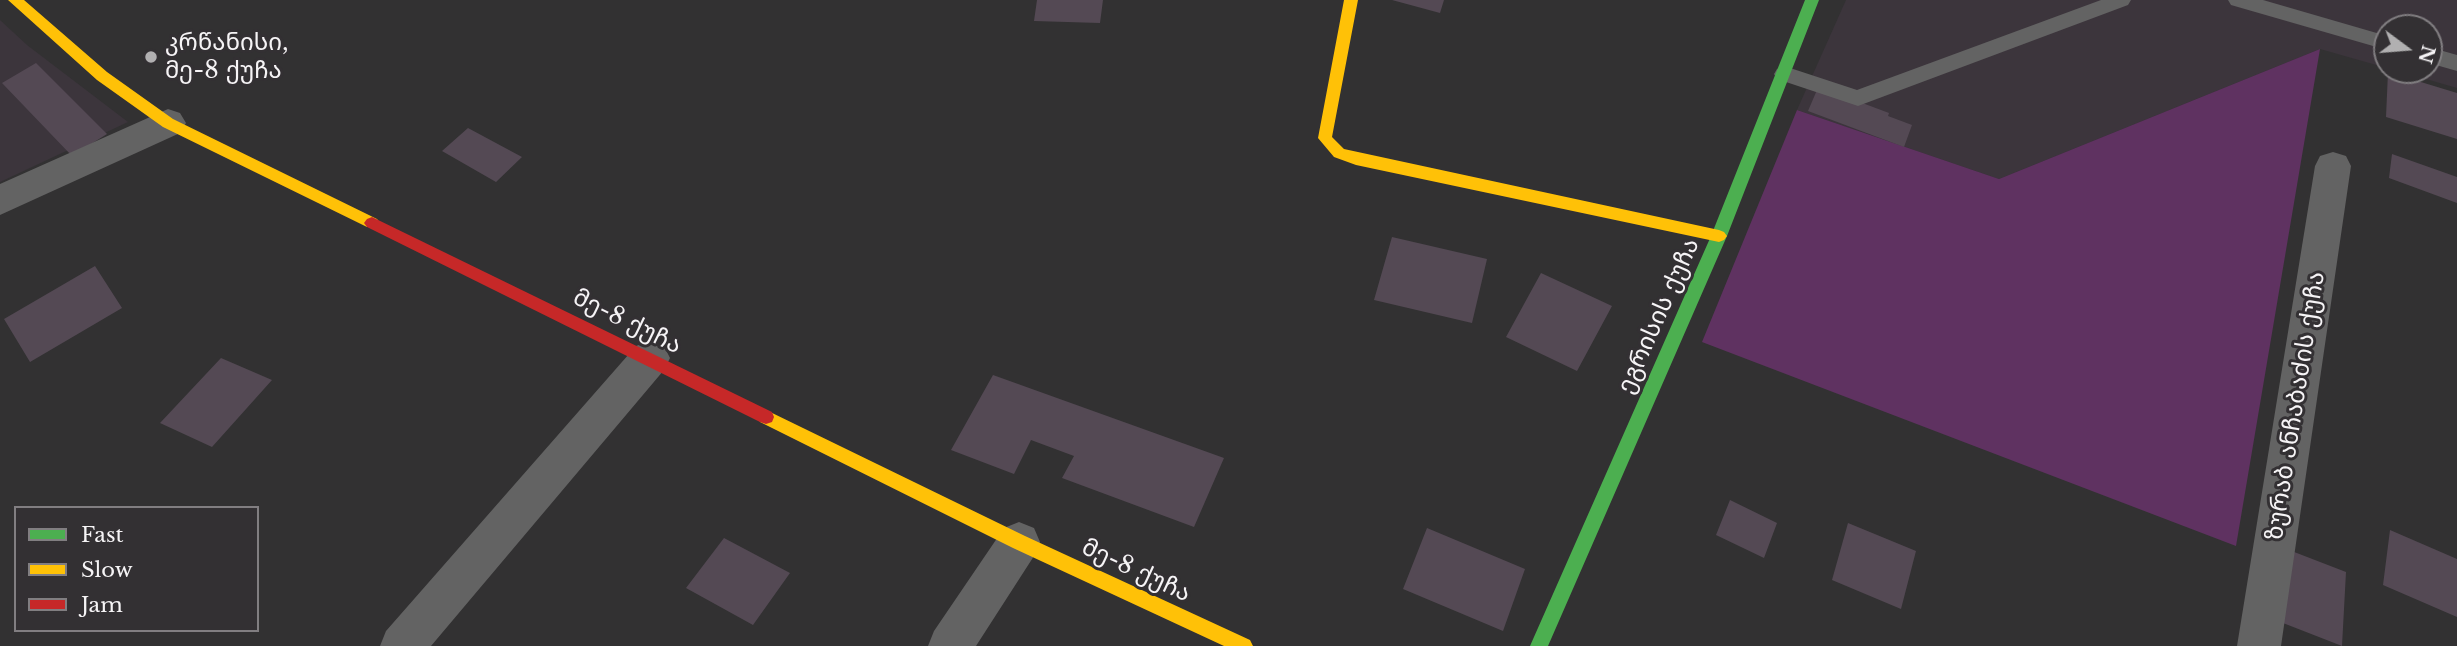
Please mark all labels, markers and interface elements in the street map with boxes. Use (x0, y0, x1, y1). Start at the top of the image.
north arrow (2373, 14, 2443, 84)
place label: კრწანისი, მე-8 ქუჩა (165, 29, 289, 85)
text: N (2413, 43, 2440, 66)
marker: კრწანისი, მე-8 ქუჩა (143, 49, 159, 65)
street label: ეგრისის ქუჩა (1612, 234, 1706, 398)
street label: ზურაბ ანჩაბაძის ქუჩა (2261, 270, 2331, 542)
street label: მე-8 ქუჩა (568, 283, 686, 361)
legend (14, 506, 259, 632)
text: Fast (81, 522, 123, 548)
street label: მე-8 ქუჩა (1077, 533, 1195, 609)
text: Slow (81, 557, 133, 583)
text: Jam (81, 592, 123, 618)

